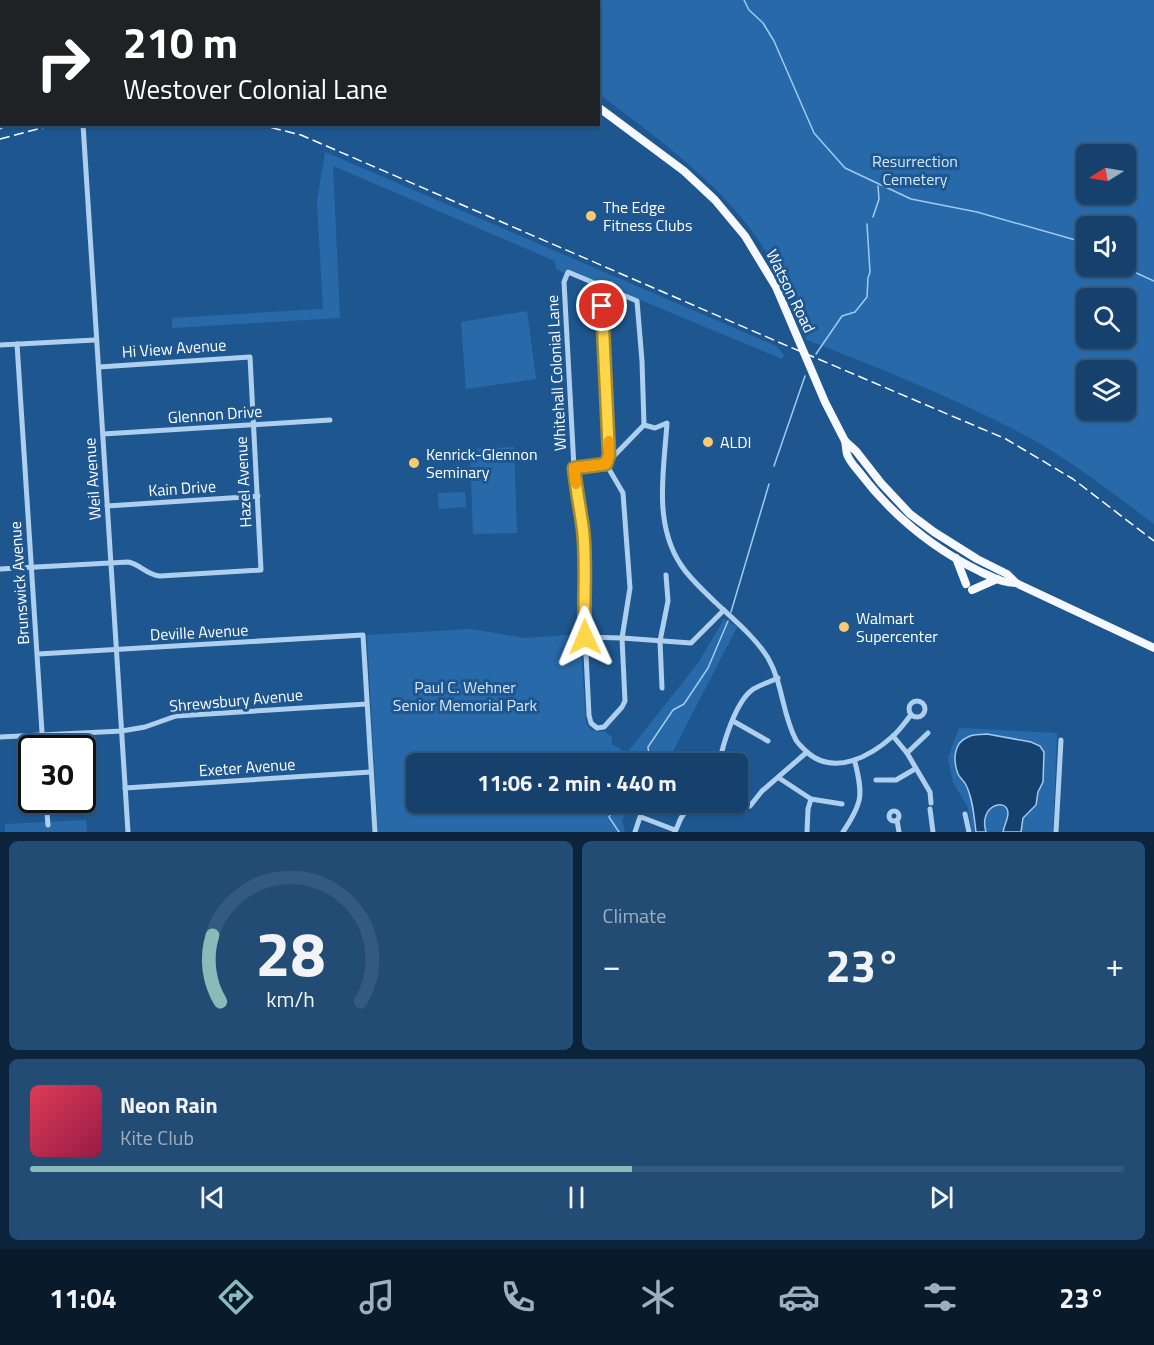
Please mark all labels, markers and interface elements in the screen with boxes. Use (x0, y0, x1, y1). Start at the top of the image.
text: 210 m (123, 10, 238, 74)
icon: right (24, 24, 102, 102)
text: Westover Colonial Lane (123, 68, 388, 109)
north arrow (1076, 144, 1136, 204)
map controls (1076, 144, 1136, 420)
park label: Resurrection Cemetery (872, 149, 958, 191)
place label: The Edge Fitness Clubs (603, 195, 692, 237)
marker: The Edge Fitness Clubs (584, 209, 598, 223)
button: sound (1076, 216, 1136, 276)
street label: Watson Road (760, 245, 822, 337)
pin (576, 280, 627, 331)
button: search (1076, 288, 1136, 348)
icon: arrive (585, 289, 618, 322)
street label: Whitehall Colonial Lane (540, 294, 572, 452)
street label: Hi View Avenue (121, 332, 227, 364)
button: layers (1076, 360, 1136, 420)
street label: Glennon Drive (167, 399, 263, 429)
place label: ALDI (720, 430, 751, 454)
marker: ALDI (701, 435, 715, 449)
street label: Hazel Avenue (229, 436, 257, 528)
street label: Weil Avenue (77, 437, 107, 521)
place label: Kenrick-Glennon Seminary (426, 442, 538, 484)
marker: Kenrick-Glennon Seminary (407, 456, 421, 470)
street label: Kain Drive (147, 474, 217, 502)
street label: Brunswick Avenue (3, 520, 35, 646)
position arrow (553, 605, 617, 669)
place label: Walmart Supercenter (856, 606, 938, 648)
street label: Deville Avenue (149, 617, 249, 647)
marker: Walmart Supercenter (837, 620, 851, 634)
park label: Paul C. Wehner Senior Memorial Park (393, 675, 538, 717)
street label: Shrewsbury Avenue (168, 682, 304, 718)
speed limit sign: 30 (18, 735, 96, 813)
street label: Exeter Avenue (198, 752, 296, 782)
text: 11:06 · 2 min · 440 m (477, 766, 677, 800)
text: Climate (603, 900, 666, 931)
text: 28 (256, 905, 326, 1000)
text: 23° (825, 931, 901, 999)
text: − (603, 940, 621, 990)
text: + (1106, 940, 1124, 990)
text: km/h (266, 984, 315, 1016)
text: Neon Rain (120, 1088, 218, 1122)
text: Kite Club (120, 1122, 194, 1153)
icon: previous (196, 1181, 229, 1214)
icon: pause (560, 1181, 593, 1214)
icon: next (925, 1181, 958, 1214)
icon: directions (215, 1276, 257, 1318)
icon: music (356, 1276, 398, 1318)
icon: phone (497, 1276, 539, 1318)
icon: climate (637, 1276, 679, 1318)
icon: car (778, 1276, 820, 1318)
icon: filters (919, 1276, 961, 1318)
text: 11:04 (49, 1277, 117, 1318)
text: 23° (1059, 1277, 1105, 1318)

